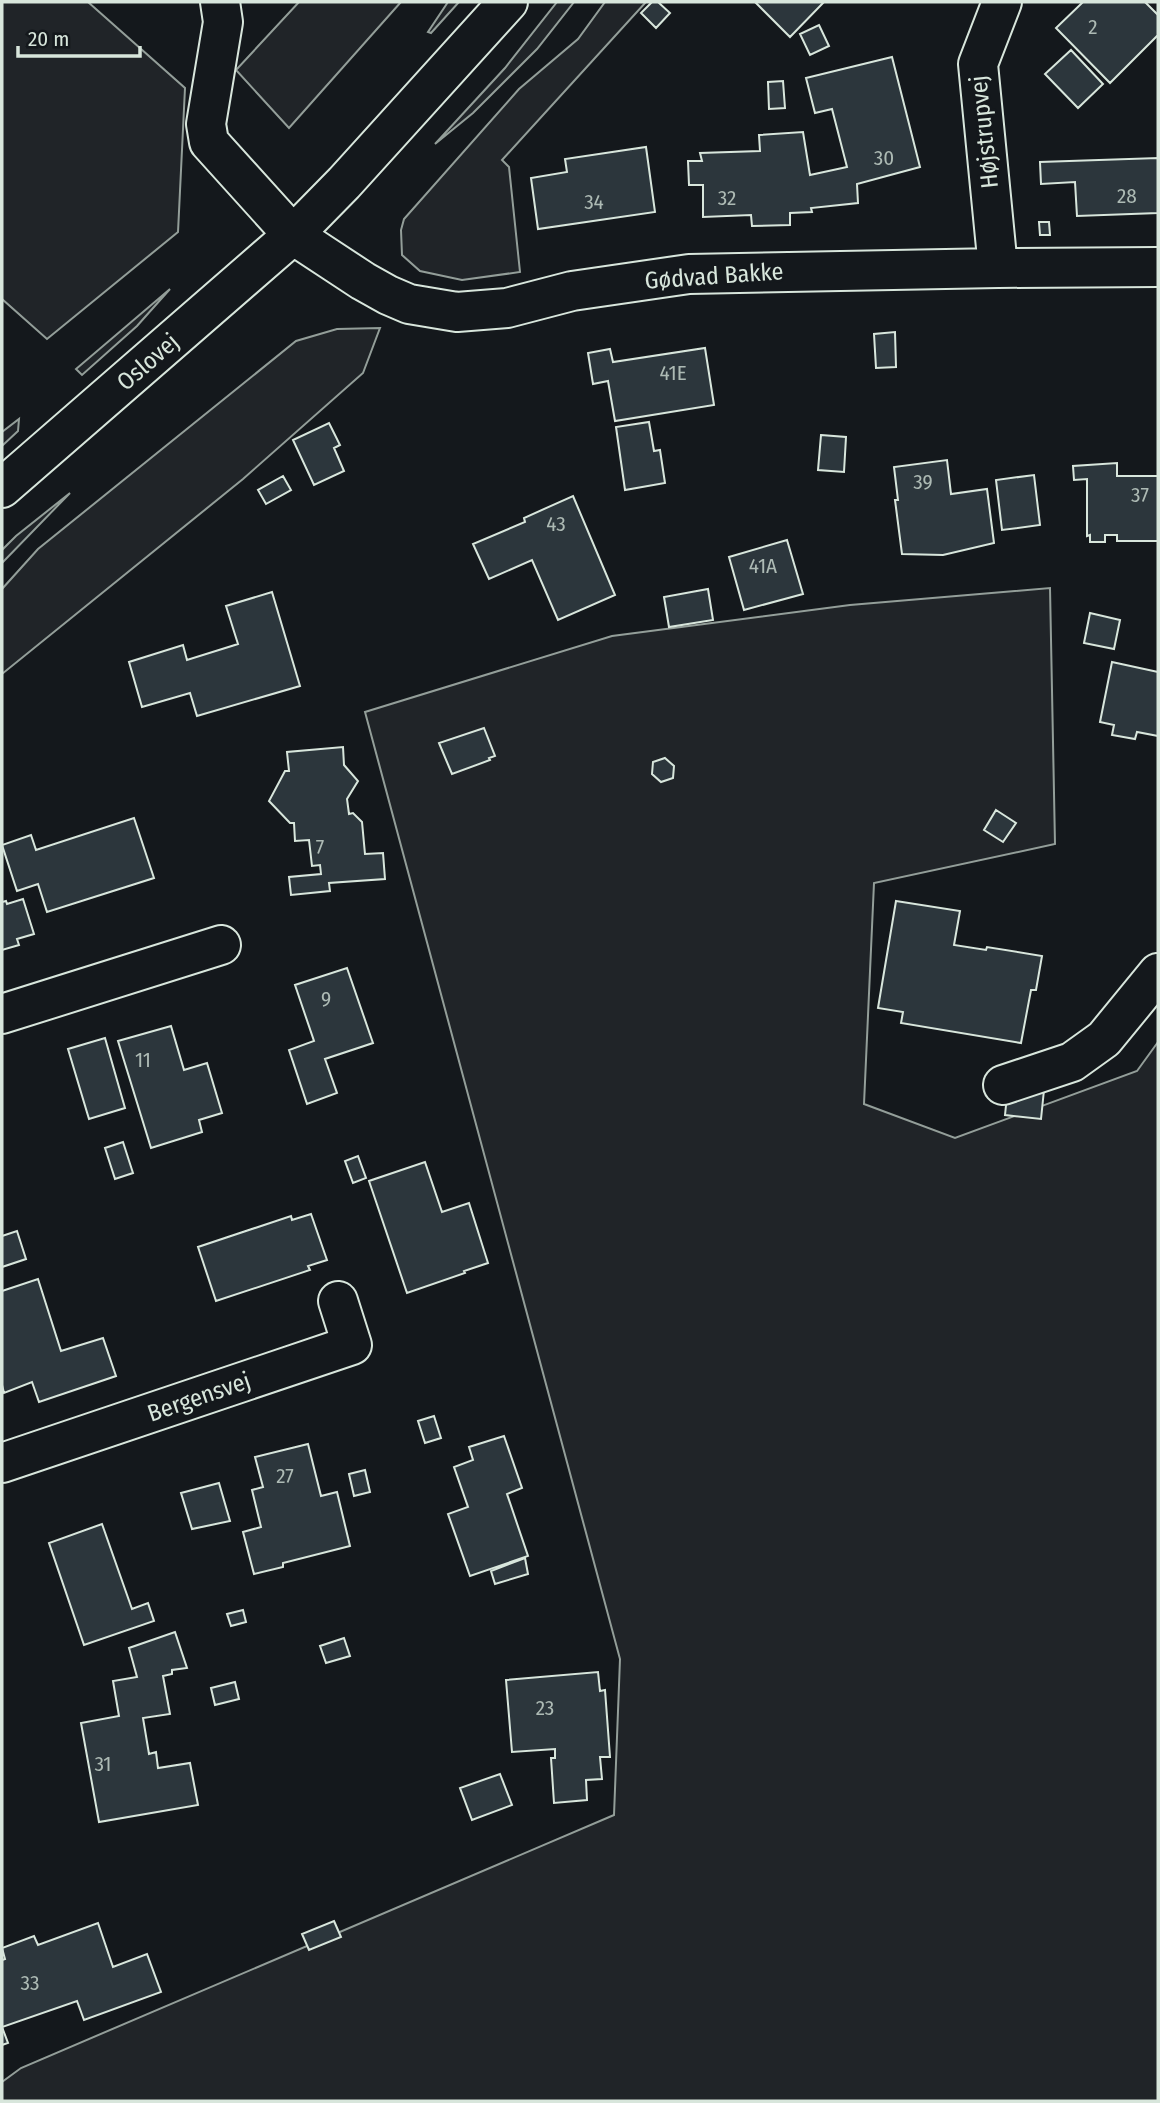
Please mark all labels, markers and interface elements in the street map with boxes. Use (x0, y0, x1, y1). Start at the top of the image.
scale bar (18, 14, 140, 58)
house number: 2 (1088, 14, 1098, 40)
text: 20 m (28, 26, 69, 52)
street label: Højstrupvej (964, 74, 1004, 190)
house number: 30 (874, 145, 894, 171)
house number: 28 (1117, 183, 1137, 209)
house number: 32 (718, 185, 736, 211)
house number: 34 (584, 189, 604, 215)
street label: Gødvad Bakke (644, 257, 784, 295)
street label: Oslovej (111, 328, 185, 396)
house number: 41E (659, 360, 687, 386)
house number: 39 (913, 469, 933, 495)
house number: 37 (1131, 482, 1149, 508)
house number: 43 (546, 511, 566, 537)
house number: 41A (749, 553, 777, 579)
house number: 7 (316, 834, 324, 860)
house number: 9 (321, 986, 331, 1012)
house number: 11 (135, 1047, 151, 1073)
street label: Bergensvej (144, 1366, 254, 1428)
house number: 27 (276, 1463, 294, 1489)
house number: 23 (536, 1695, 554, 1721)
house number: 31 (94, 1751, 112, 1777)
house number: 33 (21, 1970, 39, 1996)

